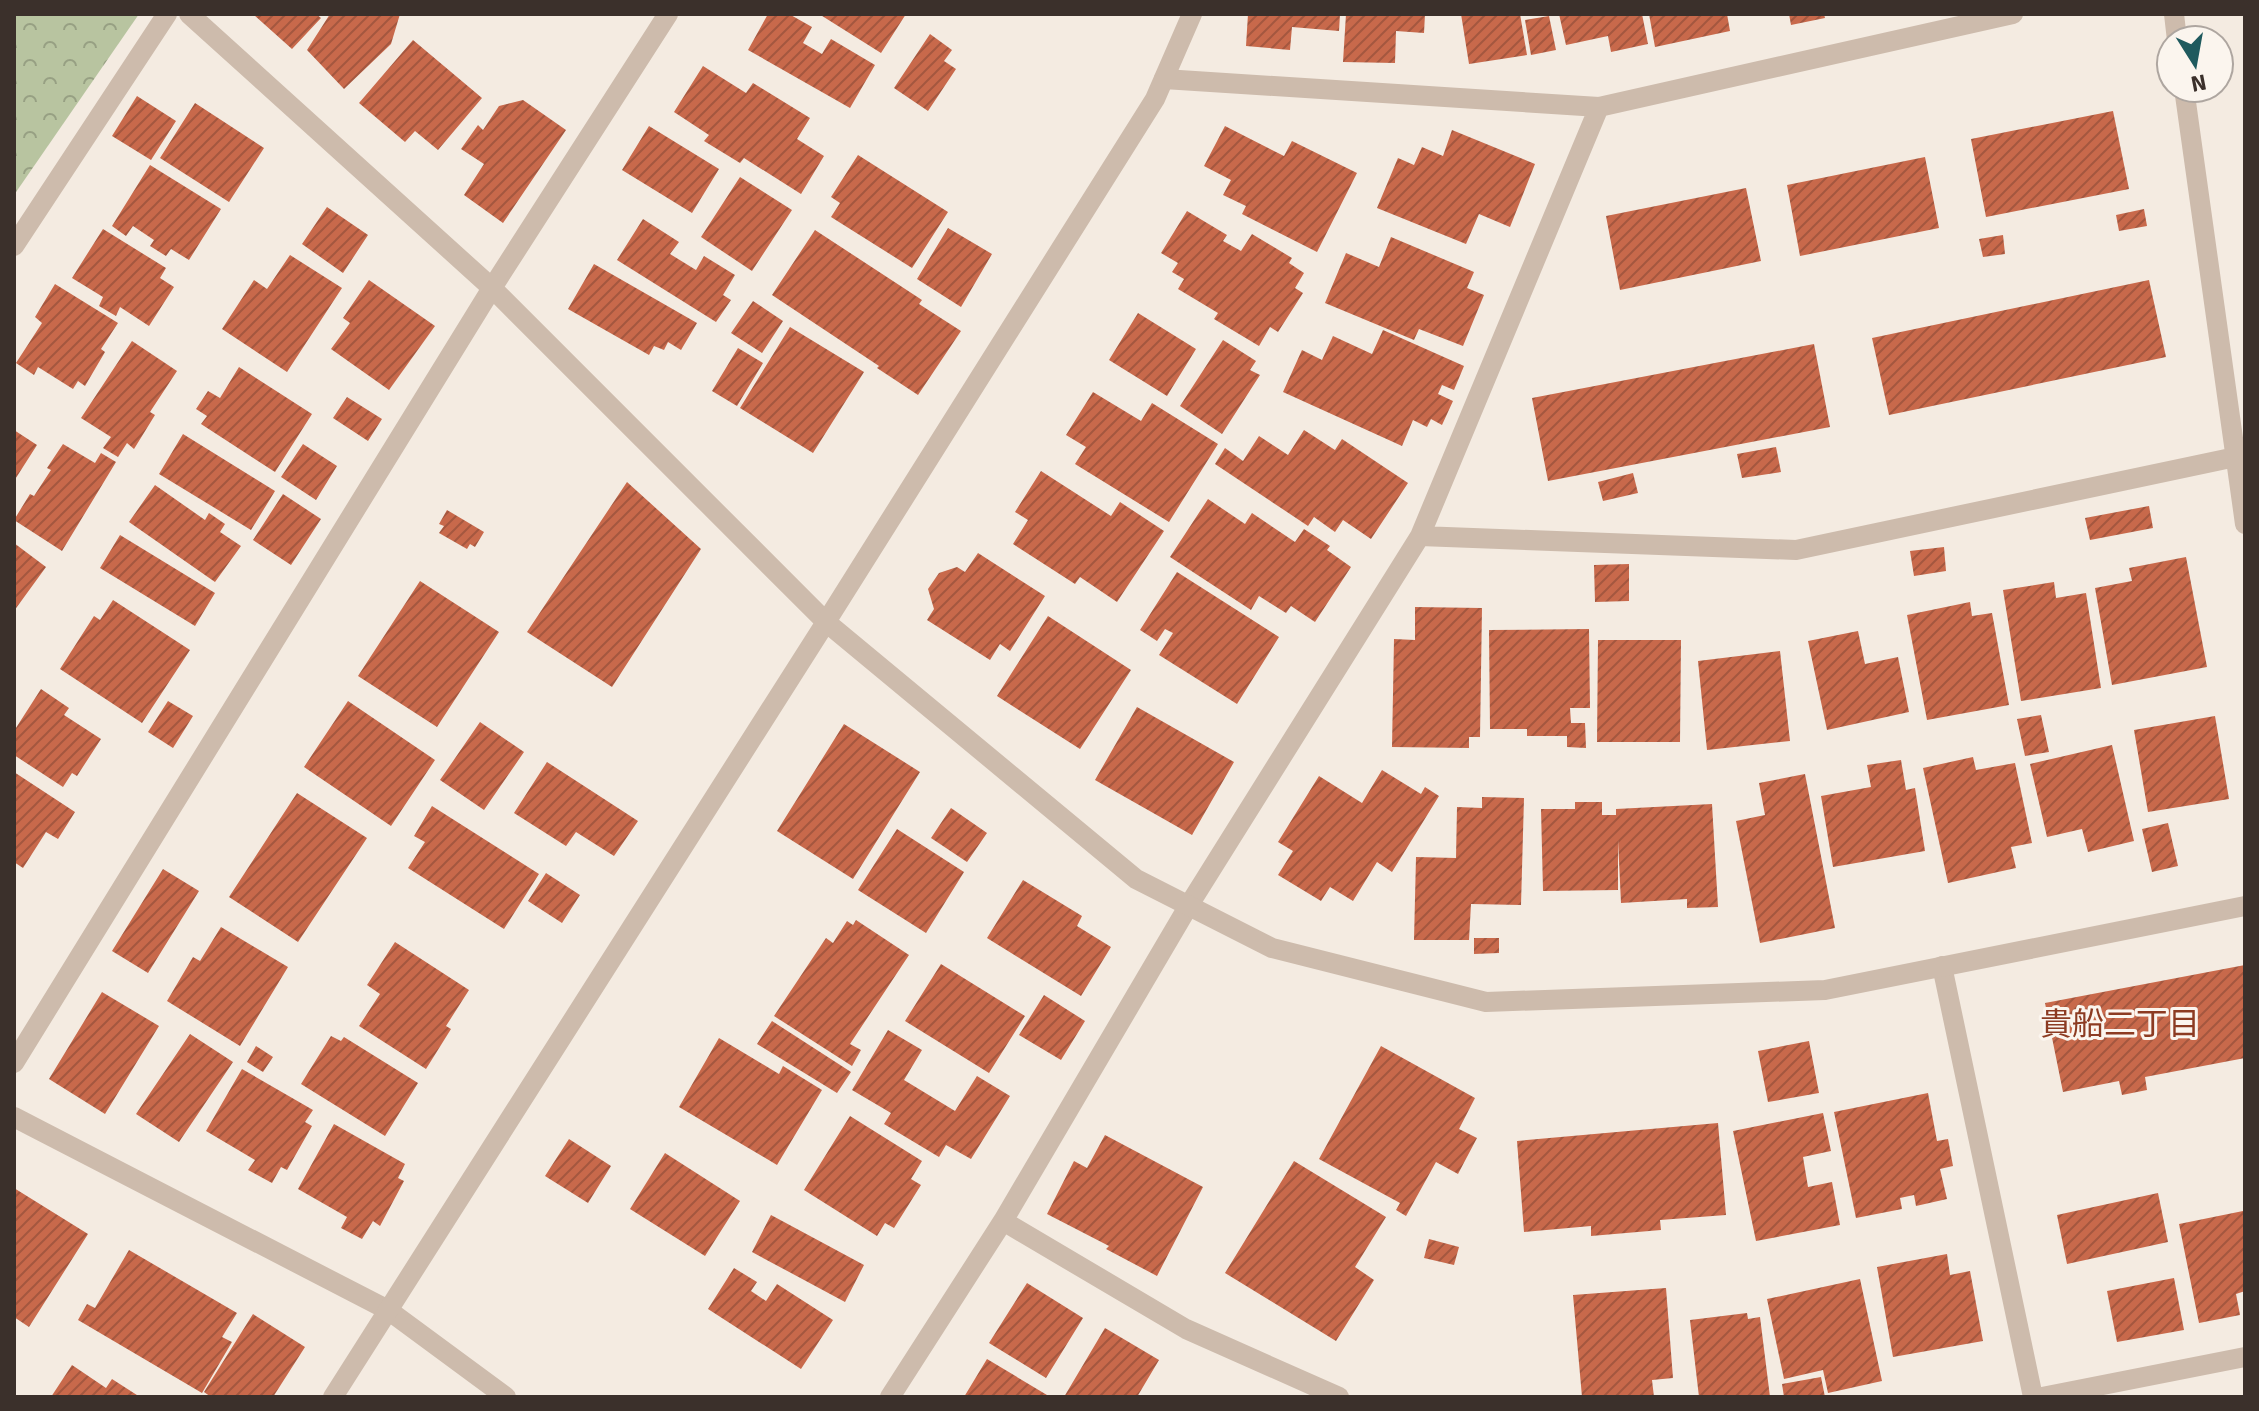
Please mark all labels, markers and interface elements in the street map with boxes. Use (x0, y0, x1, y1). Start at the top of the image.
north arrow (2155, 24, 2235, 104)
text: N (2189, 68, 2209, 98)
district label: 貴船二丁目 (2040, 1005, 2200, 1044)

